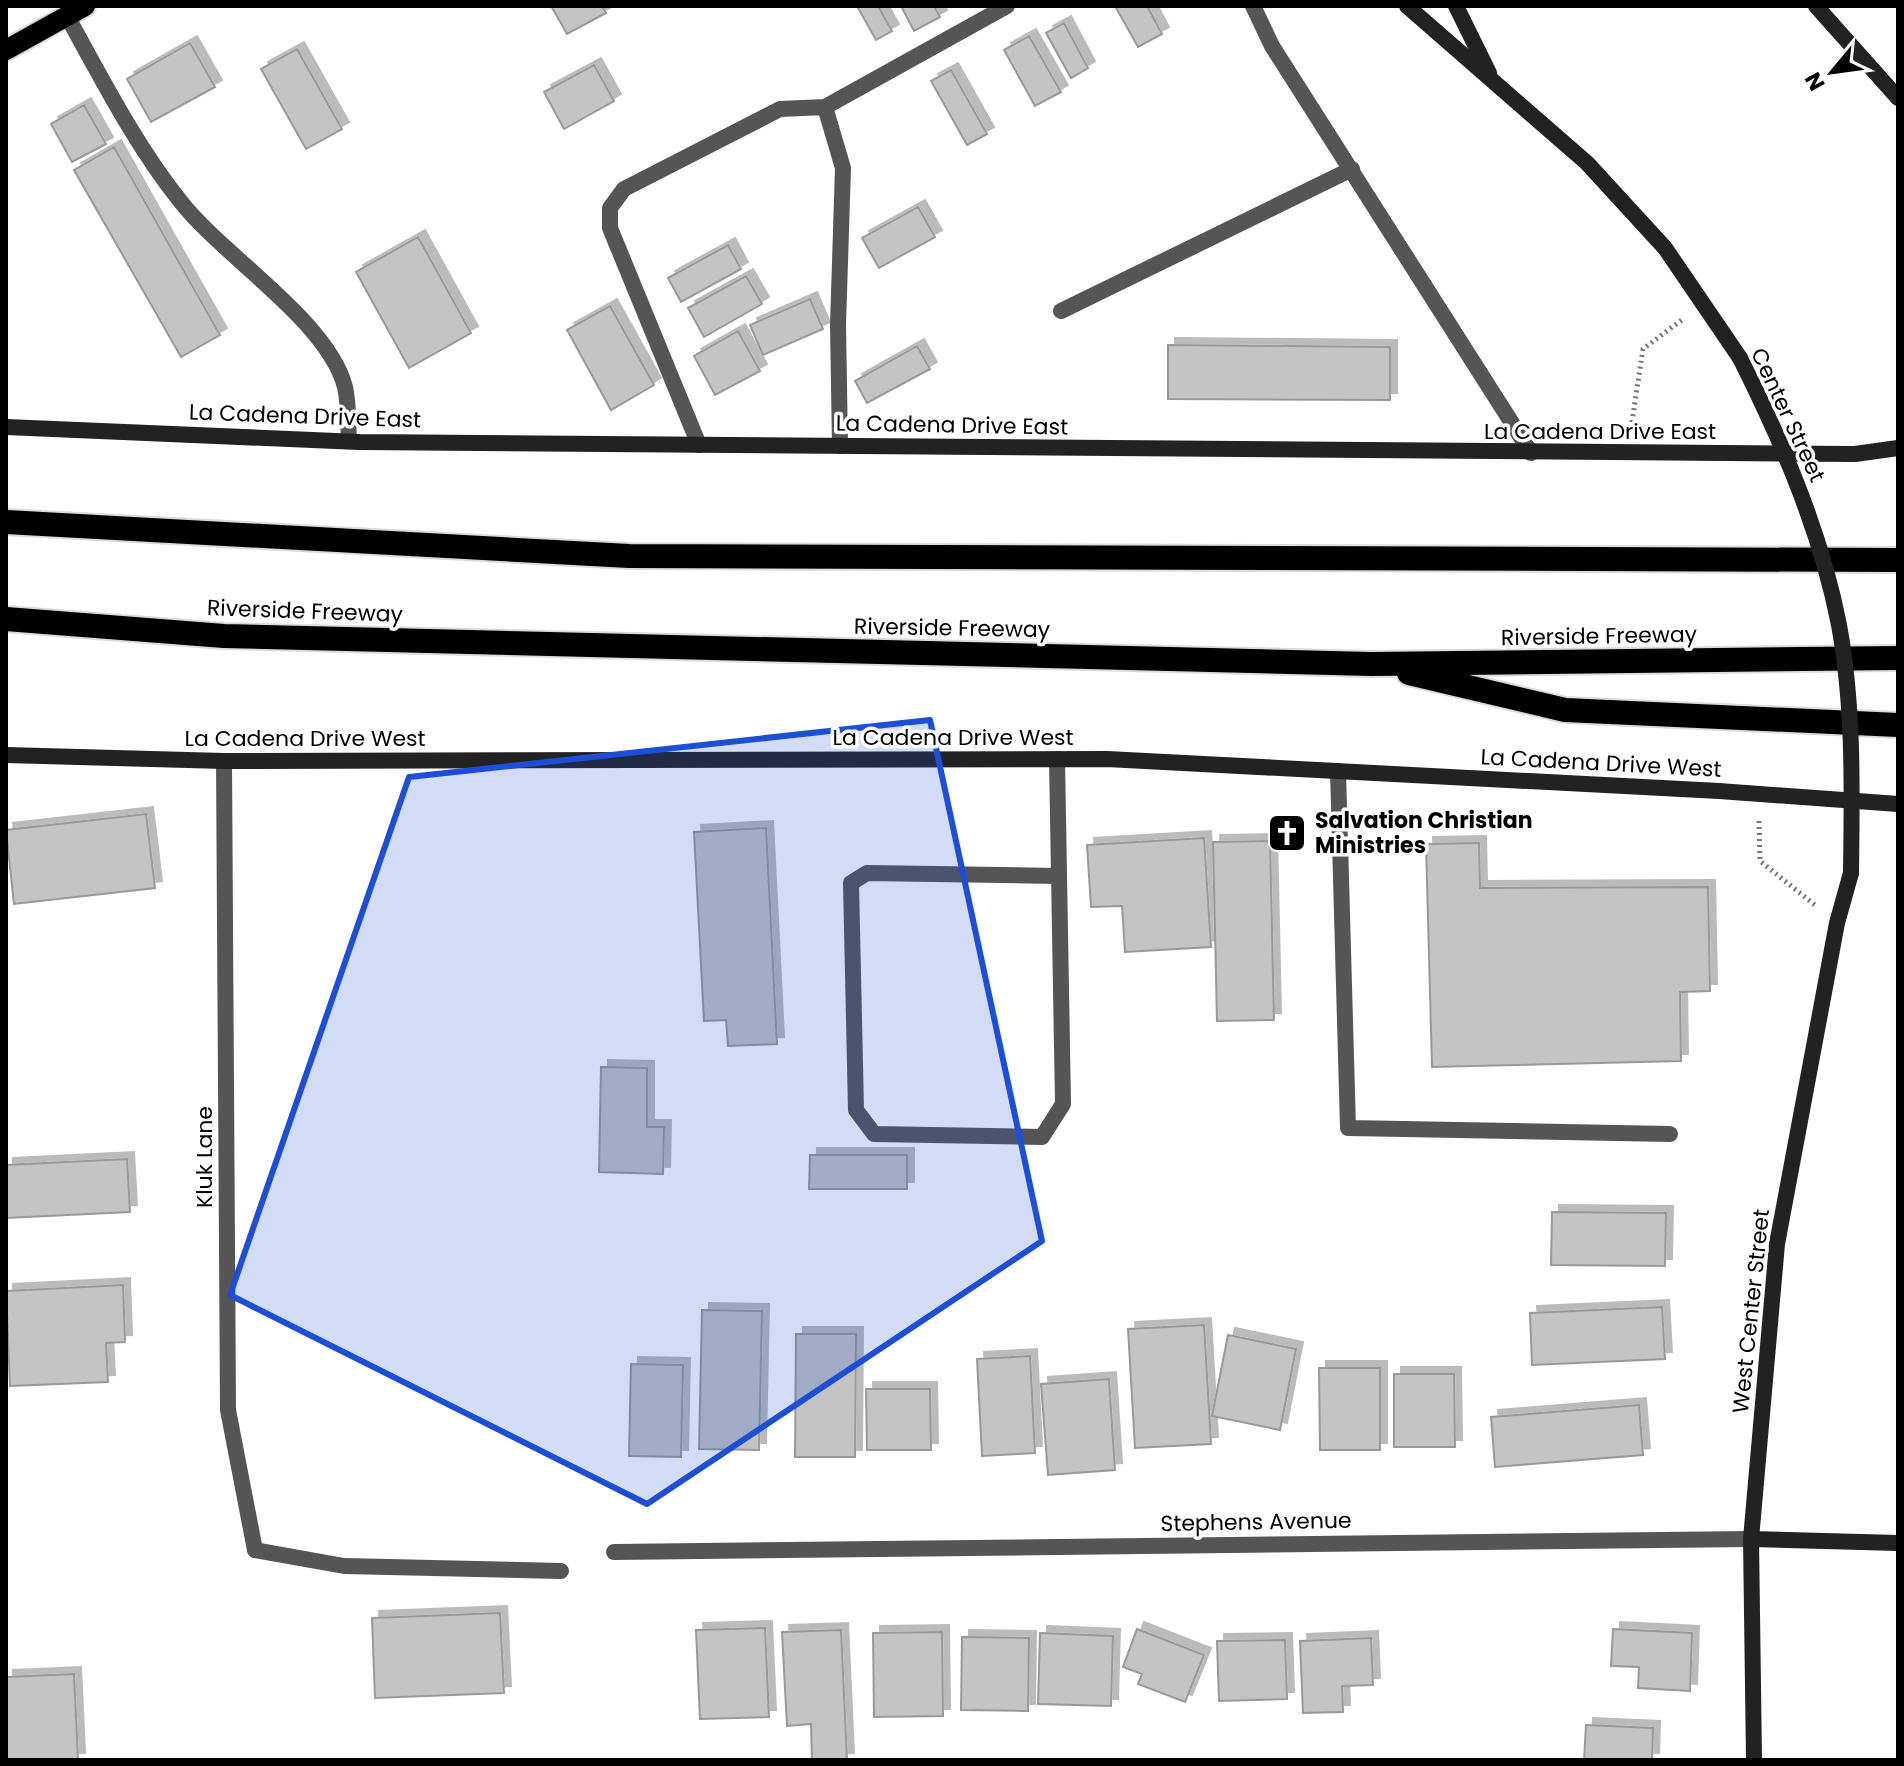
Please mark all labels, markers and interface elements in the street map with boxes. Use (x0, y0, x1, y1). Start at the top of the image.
north arrow (1792, 32, 1872, 112)
text: N (1797, 67, 1833, 96)
street label: Center Street (1743, 343, 1833, 487)
street label: La Cadena Drive East (188, 396, 422, 436)
street label: La Cadena Drive East (836, 407, 1068, 443)
street label: La Cadena Drive East (1484, 416, 1716, 447)
street label: Riverside Freeway (206, 592, 404, 630)
street label: Riverside Freeway (854, 611, 1051, 645)
street label: Riverside Freeway (1501, 619, 1698, 653)
street label: La Cadena Drive West (832, 722, 1074, 753)
street label: La Cadena Drive West (184, 723, 426, 754)
street label: La Cadena Drive West (1480, 741, 1722, 785)
place label: Salvation Christian Ministries (1315, 805, 1533, 861)
church icon: Salvation Christian Ministries (1266, 812, 1308, 854)
street label: Kluk Lane (189, 1106, 220, 1208)
street label: West Center Street (1725, 1207, 1777, 1415)
street label: Stephens Avenue (1160, 1505, 1352, 1539)

